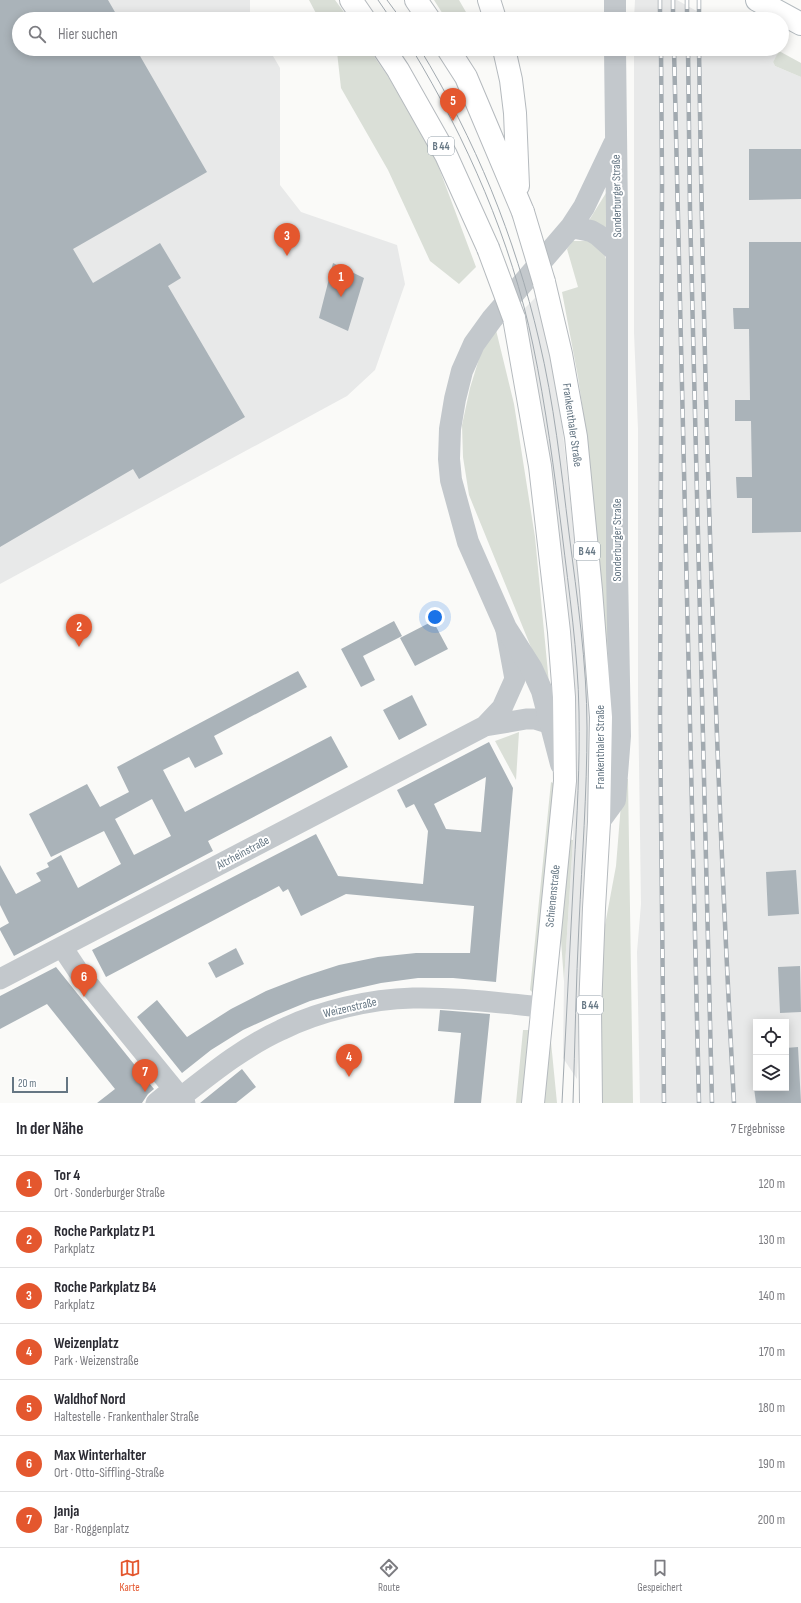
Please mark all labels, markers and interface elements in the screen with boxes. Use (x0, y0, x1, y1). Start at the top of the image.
search box (12, 12, 789, 56)
icon: search (26, 23, 48, 45)
text: Hier suchen (58, 25, 118, 44)
pin: 5 (440, 88, 466, 121)
road number: B 44 (428, 137, 454, 155)
street label: Sonderburger Straße (609, 154, 625, 238)
pin: 3 (274, 223, 300, 256)
pin: 1 (328, 264, 354, 297)
street label: Frankenthaler Straße (559, 382, 585, 468)
street label: Sonderburger Straße (610, 498, 625, 582)
road number: B 44 (574, 542, 600, 560)
your location (425, 607, 445, 627)
pin: 2 (66, 614, 92, 647)
street label: Frankenthaler Straße (593, 705, 608, 789)
street label: Altrheinstraße (213, 833, 272, 874)
street label: Schienenstraße (542, 864, 564, 928)
pin: 6 (71, 964, 97, 997)
street label: Weizenstraße (322, 995, 378, 1021)
road number: B 44 (577, 996, 603, 1014)
map controls (753, 1019, 789, 1091)
button: locate (753, 1019, 789, 1055)
pin: 4 (336, 1044, 362, 1077)
button: layers (753, 1055, 789, 1091)
pin: 7 (132, 1059, 158, 1092)
scale bar (12, 1075, 68, 1094)
text: 20 m (18, 1077, 36, 1090)
text: In der Nähe (16, 1119, 83, 1139)
text: 7 Ergebnisse (731, 1121, 785, 1137)
text: Tor 4 (54, 1166, 80, 1185)
text: 1 (26, 1176, 32, 1192)
text: 120 m (759, 1176, 785, 1192)
text: Ort · Sonderburger Straße (54, 1185, 165, 1201)
text: Roche Parkplatz P1 (54, 1222, 155, 1241)
text: 2 (26, 1232, 32, 1248)
text: 130 m (759, 1232, 785, 1248)
text: Parkplatz (54, 1241, 95, 1257)
text: Roche Parkplatz B4 (54, 1278, 156, 1297)
text: 3 (26, 1288, 32, 1304)
text: 140 m (759, 1288, 785, 1304)
text: Parkplatz (54, 1297, 95, 1313)
text: Weizenplatz (54, 1334, 119, 1353)
text: 4 (26, 1344, 32, 1360)
text: 170 m (759, 1344, 785, 1360)
text: Park · Weizenstraße (54, 1353, 139, 1369)
text: Waldhof Nord (54, 1390, 126, 1409)
text: 5 (26, 1400, 32, 1416)
text: 180 m (759, 1400, 785, 1416)
text: Haltestelle · Frankenthaler Straße (54, 1409, 199, 1425)
text: Max Winterhalter (54, 1446, 146, 1465)
text: 6 (26, 1456, 32, 1472)
text: 190 m (758, 1456, 785, 1472)
text: Ort · Otto-Siffling-Straße (54, 1465, 164, 1481)
text: Janja (54, 1502, 79, 1521)
text: 7 (26, 1512, 32, 1528)
text: 200 m (758, 1512, 785, 1528)
text: Bar · Roggenplatz (54, 1521, 129, 1537)
tab: Karte (119, 1557, 141, 1594)
tab: Route (378, 1557, 400, 1594)
tab: Gespeichert (637, 1557, 682, 1594)

